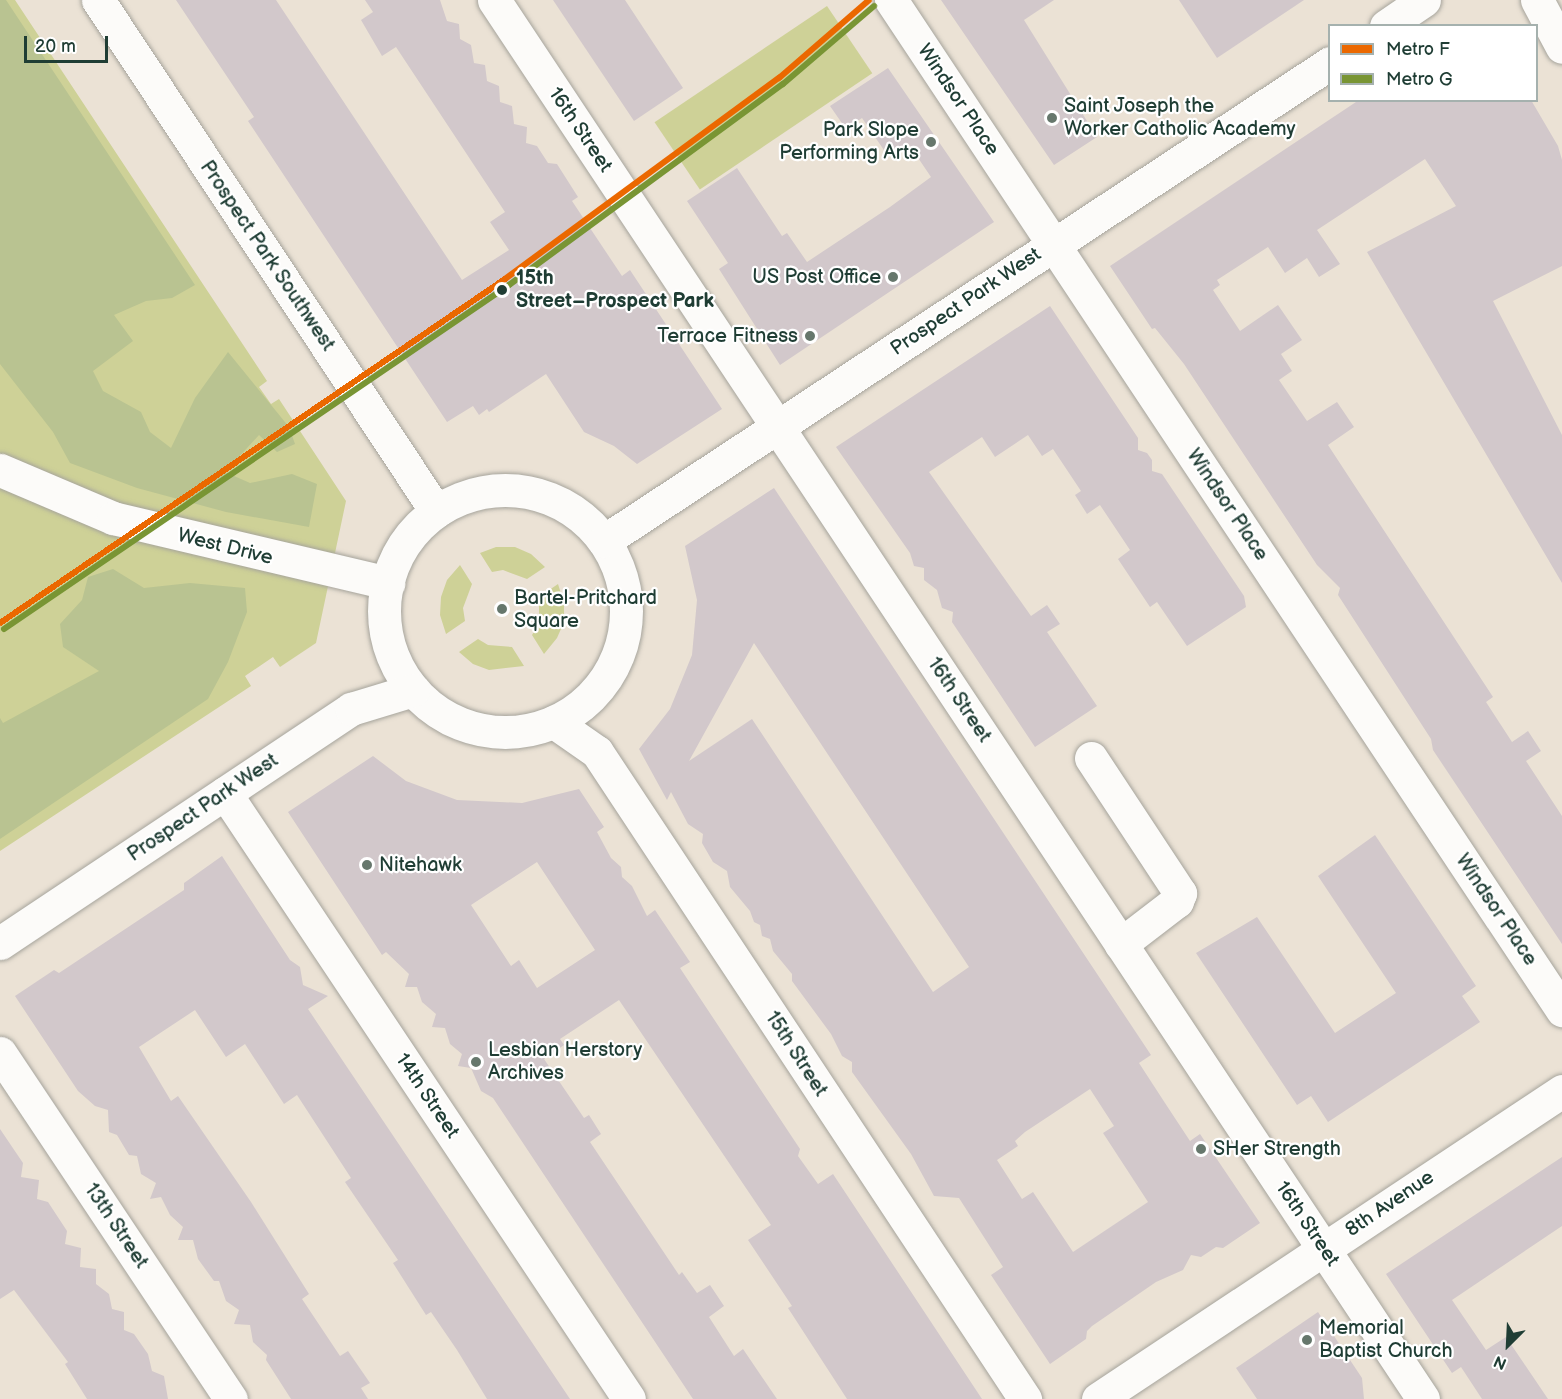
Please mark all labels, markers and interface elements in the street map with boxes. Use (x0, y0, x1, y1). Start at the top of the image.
scale bar (27, 24, 111, 62)
legend (1328, 24, 1538, 102)
text: 20 m (35, 36, 76, 57)
text: Metro F (1386, 39, 1450, 60)
street label: Windsor Place (912, 40, 1004, 160)
text: Metro G (1386, 69, 1452, 90)
street label: 16th Street (543, 83, 617, 177)
place label: Saint Joseph the Worker Catholic Academy (1064, 94, 1296, 141)
marker: Saint Joseph the Worker Catholic Academy (1045, 111, 1059, 125)
place label: Park Slope Performing Arts (779, 118, 919, 165)
marker: Park Slope Performing Arts (924, 135, 938, 149)
street label: Prospect Park Southwest (194, 156, 340, 356)
street label: Prospect Park West (886, 243, 1046, 361)
place label: US Post Office (752, 265, 881, 289)
place label: 15th Street–Prospect Park (516, 266, 714, 313)
marker: US Post Office (886, 270, 900, 284)
marker: 15th Street–Prospect Park (493, 281, 511, 299)
place label: Terrace Fitness (657, 324, 798, 348)
marker: Terrace Fitness (803, 329, 817, 343)
street label: Windsor Place (1181, 445, 1273, 565)
street label: West Drive (175, 524, 275, 570)
place label: Bartel-Pritchard Square (514, 586, 657, 633)
marker: Bartel-Pritchard Square (495, 602, 509, 616)
street label: 16th Street (922, 653, 996, 747)
street label: Prospect Park West (123, 749, 283, 867)
street label: Windsor Place (1450, 850, 1542, 970)
place label: Nitehawk (379, 853, 462, 877)
marker: Nitehawk (360, 858, 374, 872)
street label: 15th Street (760, 1007, 832, 1101)
place label: Lesbian Herstory Archives (488, 1038, 642, 1085)
street label: 14th Street (390, 1049, 464, 1143)
marker: Lesbian Herstory Archives (469, 1055, 483, 1069)
place label: SHer Strength (1213, 1137, 1341, 1161)
marker: SHer Strength (1194, 1142, 1208, 1156)
street label: 8th Avenue (1341, 1166, 1439, 1242)
street label: 16th Street (1270, 1177, 1344, 1271)
street label: 13th Street (79, 1179, 153, 1273)
north arrow (1478, 1315, 1538, 1375)
place label: Memorial Baptist Church (1319, 1316, 1452, 1363)
marker: Memorial Baptist Church (1300, 1333, 1314, 1347)
text: N (1491, 1351, 1510, 1373)

